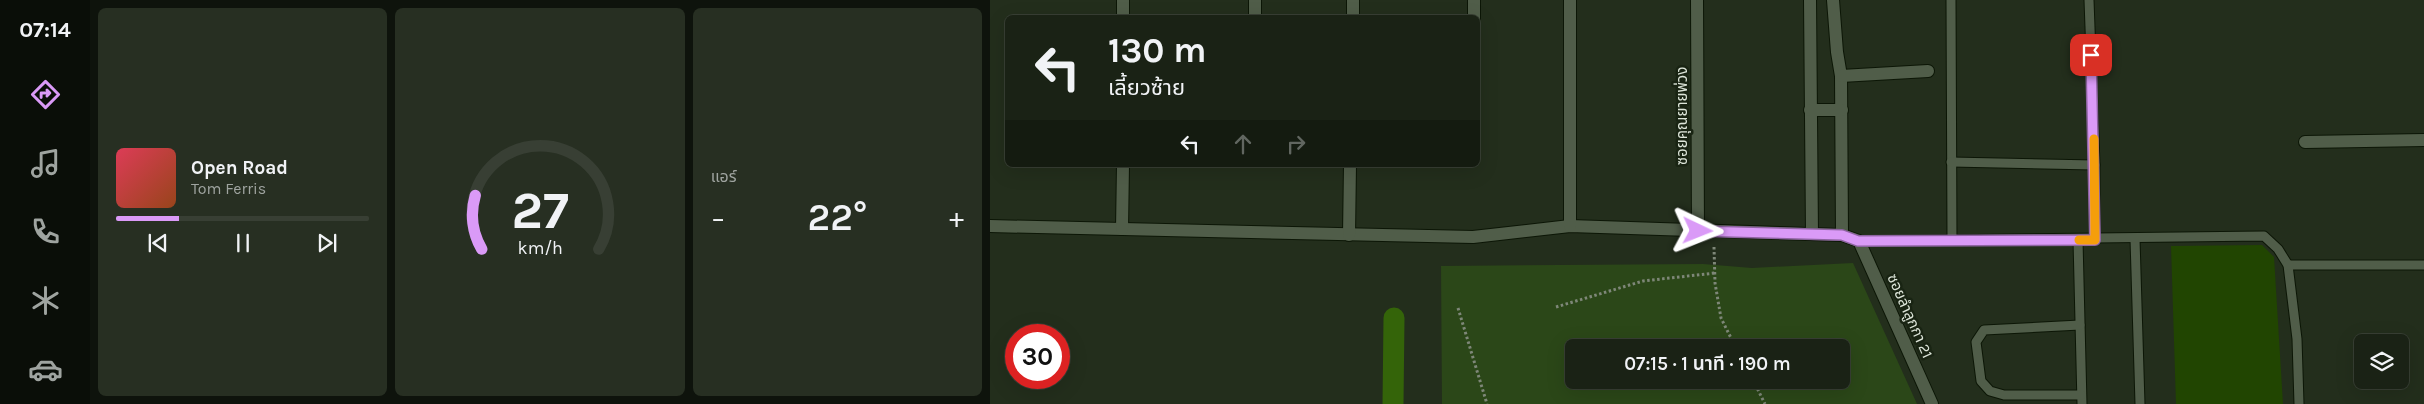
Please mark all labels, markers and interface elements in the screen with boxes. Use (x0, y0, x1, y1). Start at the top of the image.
text: 07:14 (19, 17, 71, 43)
text: 130 m (1108, 30, 1206, 71)
pin (2070, 34, 2112, 76)
icon: left (1025, 35, 1090, 100)
icon: arrive (2077, 41, 2105, 69)
street label: ซอยคุณยายพ่วง (1673, 67, 1691, 165)
text: เลี้ยวซ้าย (1108, 75, 1185, 101)
icon: directions (28, 77, 63, 112)
icon: left (1176, 130, 1204, 158)
icon: ahead (1229, 130, 1257, 158)
icon: right (1282, 130, 1310, 158)
icon: music (28, 146, 63, 181)
text: Open Road (191, 157, 288, 179)
text: แอร์ (711, 167, 737, 186)
text: Tom Ferris (191, 179, 266, 198)
text: 27 (511, 180, 569, 241)
text: 22° (807, 195, 867, 240)
text: − (711, 201, 725, 234)
text: + (949, 201, 964, 234)
position arrow (1671, 204, 1723, 256)
icon: phone (28, 214, 63, 249)
icon: previous (144, 229, 172, 257)
icon: pause (229, 229, 257, 257)
icon: next (313, 229, 341, 257)
text: km/h (517, 238, 563, 259)
street label: ซอยลำลูกกา 21 (1883, 271, 1937, 361)
icon: climate (28, 283, 63, 318)
speed limit sign: 30 (1005, 324, 1070, 389)
map controls (2354, 334, 2409, 389)
button: layers (2354, 334, 2409, 389)
icon: car (28, 352, 63, 387)
text: 07:15 · 1 นาที · 190 m (1624, 353, 1791, 375)

